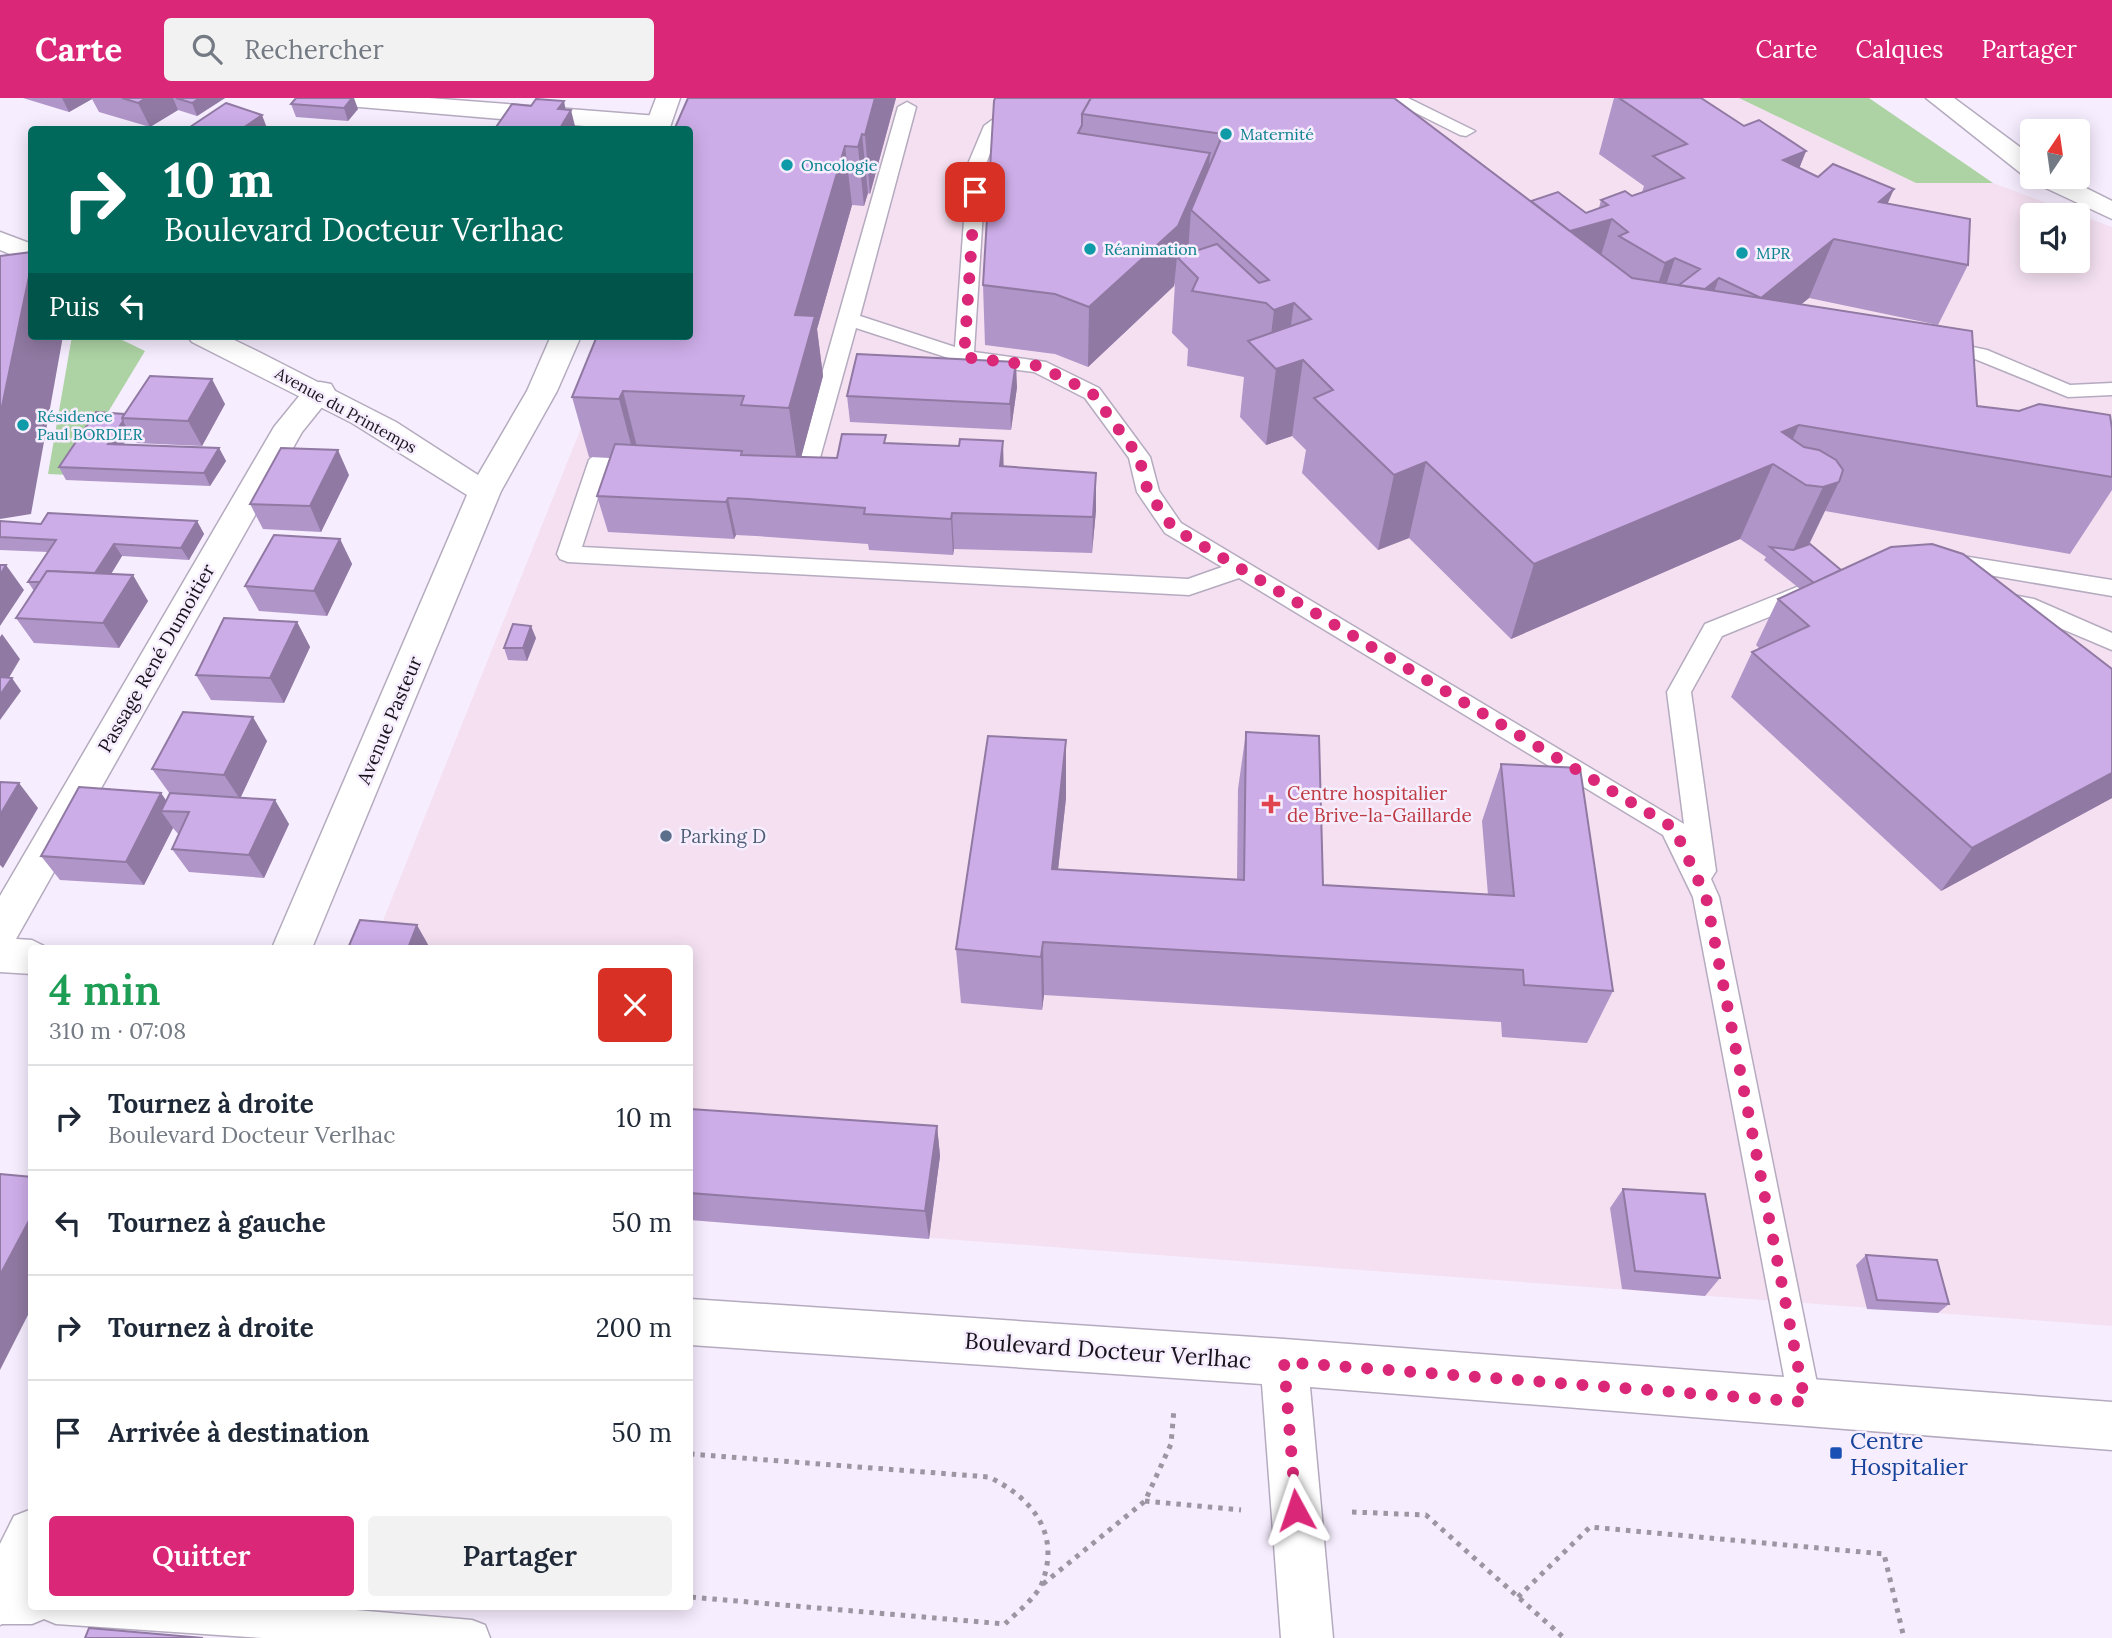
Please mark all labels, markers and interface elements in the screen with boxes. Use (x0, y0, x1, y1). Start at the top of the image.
search box (164, 18, 654, 81)
text: Carte (35, 28, 122, 70)
icon: search (188, 30, 226, 68)
text: Rechercher (244, 33, 384, 66)
text: Carte (1755, 34, 1817, 65)
text: Calques (1855, 34, 1943, 65)
text: Partager (1981, 34, 2077, 65)
north arrow (2020, 119, 2090, 189)
map controls (2020, 119, 2090, 273)
place label: Maternité (1240, 124, 1314, 144)
marker: Maternité (1218, 126, 1234, 142)
text: 10 m (164, 148, 273, 210)
icon: right (49, 154, 140, 245)
place label: Oncologie (801, 155, 878, 175)
marker: Oncologie (779, 157, 795, 173)
pin (945, 162, 1005, 222)
icon: arrive (956, 173, 994, 211)
button: sound (2020, 203, 2090, 273)
text: Boulevard Docteur Verlhac (164, 209, 564, 250)
place label: Réanimation (1104, 239, 1198, 259)
marker: Réanimation (1082, 241, 1098, 257)
place label: MPR (1756, 243, 1791, 263)
marker: MPR (1734, 245, 1750, 261)
icon: left (114, 287, 152, 325)
text: Puis (49, 290, 100, 323)
street label: Avenue du Printemps (271, 362, 420, 457)
place label: Résidence Paul BORDIER (37, 406, 143, 444)
marker: Résidence Paul BORDIER (15, 417, 31, 433)
street label: Passage René Dumoitier (92, 559, 220, 757)
street label: Avenue Pasteur (351, 652, 427, 789)
place label: Centre hospitalier de Brive-la-Gaillarde (1287, 781, 1472, 827)
marker: Centre hospitalier de Brive-la-Gaillarde (1261, 794, 1281, 814)
place label: Parking D (680, 824, 766, 848)
marker: Parking D (658, 828, 674, 844)
text: 4 min (49, 963, 161, 1017)
button: close (598, 968, 672, 1042)
text: 310 m · 07:08 (49, 1016, 186, 1045)
text: Tournez à droite (108, 1087, 314, 1120)
icon: right (49, 1099, 87, 1137)
text: 10 m (616, 1101, 672, 1134)
text: Boulevard Docteur Verlhac (108, 1120, 395, 1149)
icon: left (49, 1204, 87, 1242)
text: Tournez à gauche (108, 1206, 326, 1239)
text: 50 m (612, 1206, 672, 1239)
icon: right (49, 1309, 87, 1347)
text: Tournez à droite (108, 1311, 314, 1344)
text: 200 m (596, 1311, 672, 1344)
street label: Boulevard Docteur Verlhac (964, 1326, 1252, 1374)
icon: arrive (49, 1414, 87, 1452)
text: Arrivée à destination (108, 1416, 369, 1449)
text: 50 m (612, 1416, 672, 1449)
place label: Centre Hospitalier (1850, 1426, 1968, 1481)
marker: Centre Hospitalier (1828, 1445, 1844, 1461)
position arrow (1259, 1473, 1333, 1547)
button: Quitter (49, 1516, 354, 1596)
button: Partager (368, 1516, 672, 1596)

